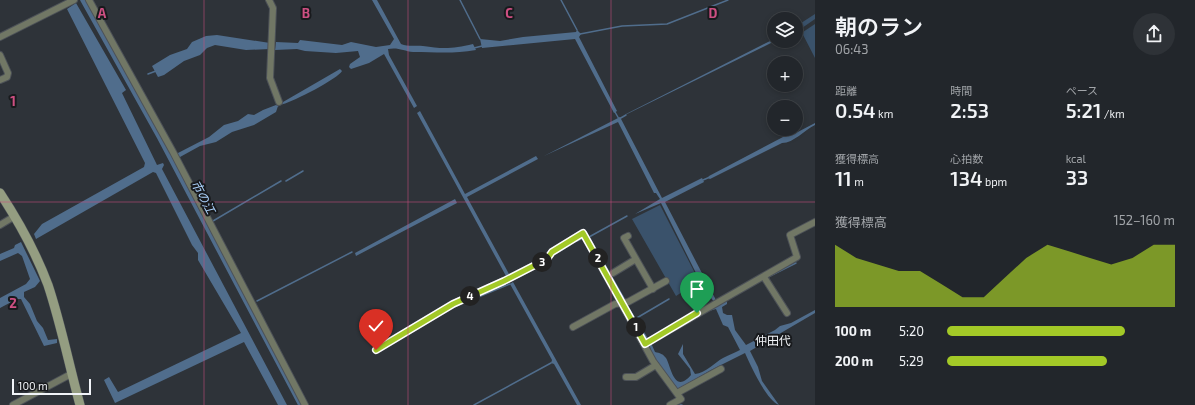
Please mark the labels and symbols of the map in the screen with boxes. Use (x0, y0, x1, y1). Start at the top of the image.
text: A (98, 5, 107, 21)
text: B (302, 5, 310, 21)
text: C (505, 5, 513, 21)
text: D (709, 5, 718, 21)
text: 1 (10, 93, 16, 109)
water label: 市の江 (189, 177, 219, 217)
pin: 2 (588, 248, 608, 268)
pin: 3 (532, 252, 552, 272)
pin (680, 272, 714, 313)
pin: 4 (460, 286, 480, 306)
text: 2 (9, 295, 17, 311)
pin (359, 309, 393, 350)
pin: 1 (626, 317, 646, 337)
district label: 仲田代 (755, 333, 791, 347)
scale bar (12, 377, 91, 396)

